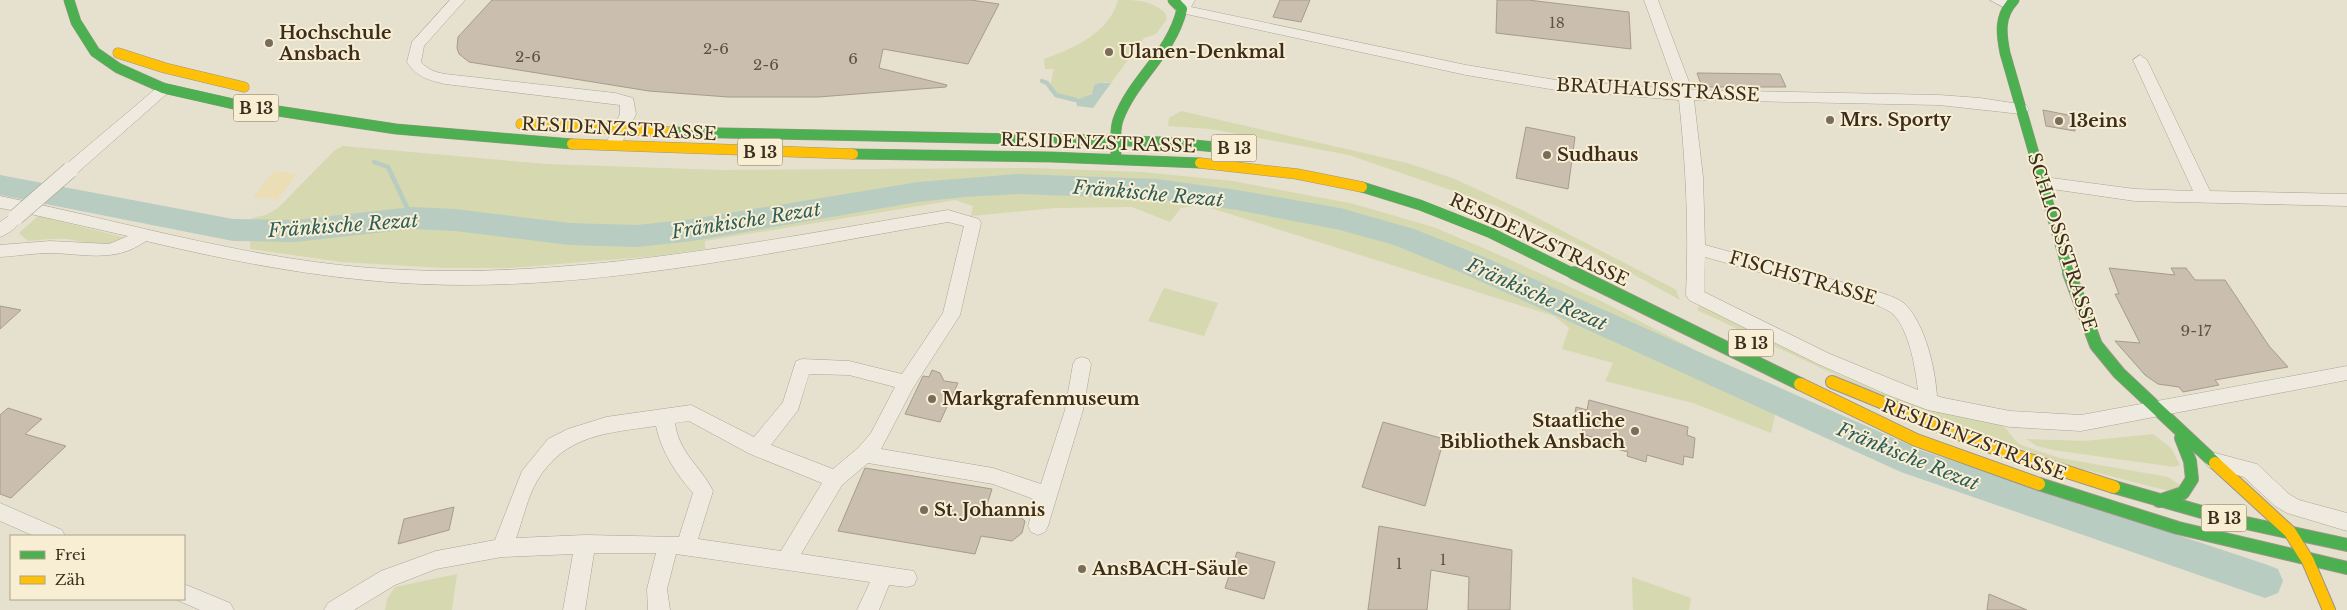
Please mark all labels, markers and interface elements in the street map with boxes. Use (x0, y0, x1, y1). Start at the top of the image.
house number: 18 (1549, 13, 1565, 32)
place label: Hochschule Ansbach (278, 22, 392, 65)
marker: Hochschule Ansbach (263, 37, 275, 49)
house number: 2-6 (703, 39, 729, 58)
place label: Ulanen-Denkmal (1119, 41, 1286, 63)
marker: Ulanen-Denkmal (1103, 46, 1115, 58)
house number: 2-6 (515, 47, 541, 66)
house number: 6 (848, 49, 858, 68)
house number: 2-6 (753, 55, 779, 74)
street label: BRAUHAUSSTRASSE (1556, 74, 1760, 106)
road number: B 13 (234, 95, 278, 122)
place label: Mrs. Sporty (1840, 109, 1952, 131)
place label: 13eins (2069, 110, 2127, 132)
street label: RESIDENZSTRASSE (521, 113, 717, 145)
marker: Mrs. Sporty (1824, 114, 1836, 126)
marker: 13eins (2053, 115, 2065, 127)
street label: RESIDENZSTRASSE (1000, 129, 1196, 157)
road number: B 13 (1212, 134, 1256, 162)
road number: B 13 (738, 138, 782, 166)
place label: Sudhaus (1557, 144, 1638, 166)
marker: Sudhaus (1541, 149, 1553, 161)
street label: SCHLOSSSTRASSE (2023, 150, 2101, 334)
water label: Fränkische Rezat (1071, 175, 1224, 212)
street label: RESIDENZSTRASSE (1446, 189, 1632, 291)
water label: Fränkische Rezat (669, 197, 822, 244)
water label: Fränkische Rezat (266, 209, 419, 242)
street label: FISCHSTRASSE (1727, 246, 1879, 310)
water label: Fränkische Rezat (1462, 253, 1610, 336)
house number: 9-17 (2181, 321, 2212, 340)
road number: B 13 (1728, 329, 1774, 356)
place label: Markgrafenmuseum (942, 388, 1140, 410)
marker: Markgrafenmuseum (926, 393, 938, 405)
street label: RESIDENZSTRASSE (1879, 395, 2069, 485)
place label: Staatliche Bibliothek Ansbach (1440, 410, 1625, 453)
water label: Fränkische Rezat (1833, 417, 1982, 495)
marker: Staatliche Bibliothek Ansbach (1629, 425, 1641, 437)
place label: St. Johannis (934, 499, 1045, 521)
marker: St. Johannis (918, 504, 930, 516)
road number: B 13 (2202, 504, 2246, 532)
legend (10, 535, 185, 600)
text: Frei (55, 545, 86, 564)
house number: 1 (1440, 550, 1446, 569)
house number: 1 (1396, 554, 1402, 573)
place label: AnsBACH-Säule (1091, 558, 1248, 580)
marker: AnsBACH-Säule (1076, 563, 1088, 575)
text: Zäh (55, 570, 85, 589)

